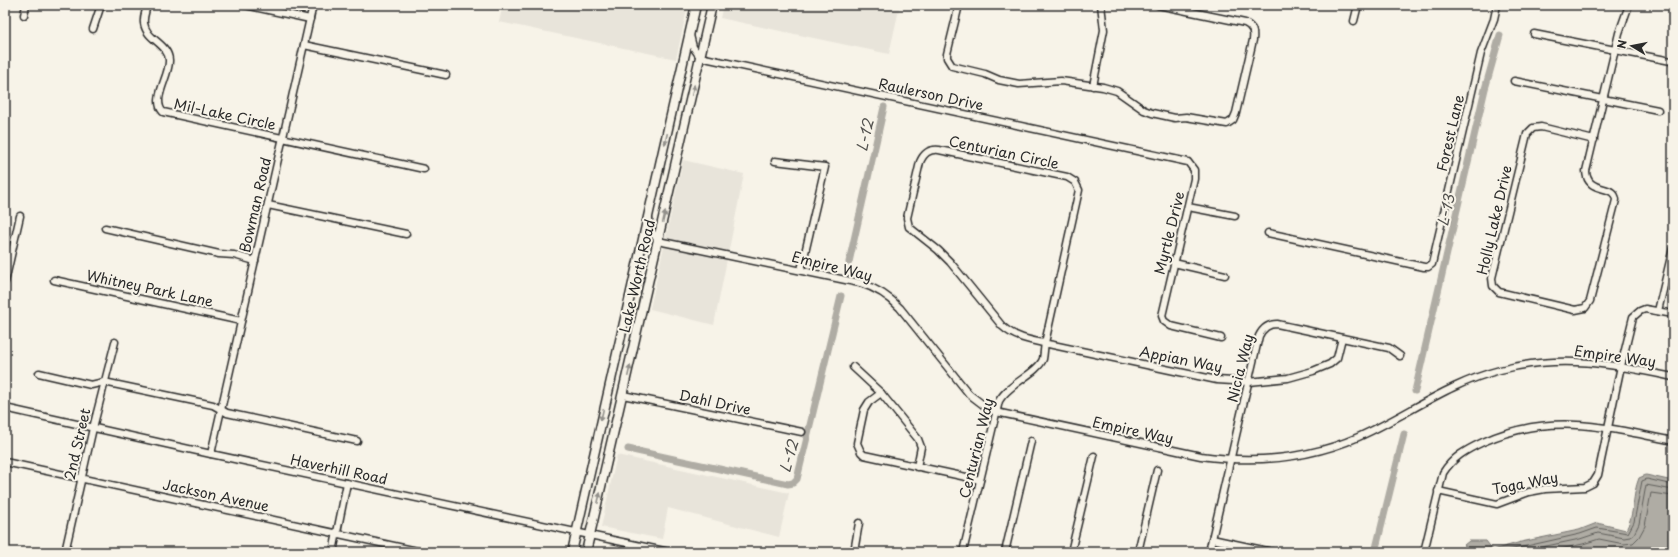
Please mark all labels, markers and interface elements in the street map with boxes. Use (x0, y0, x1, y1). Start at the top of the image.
north arrow (1612, 26, 1652, 66)
text: N (1613, 38, 1631, 50)
street label: Raulerson Drive (877, 73, 985, 115)
one-way arrow (690, 84, 696, 97)
street label: Forest Lane (1431, 92, 1469, 173)
street label: Mil-Lake Circle (172, 93, 278, 135)
water label: L-12 (849, 115, 879, 153)
street label: Centurian Circle (947, 130, 1061, 174)
one-way arrow (662, 132, 668, 145)
street label: Bowman Road (234, 155, 276, 255)
street label: Holly Lake Drive (1471, 163, 1517, 277)
street label: Myrtle Drive (1149, 189, 1189, 277)
water label: L-13 (1430, 191, 1460, 228)
one-way arrow (661, 211, 667, 223)
street label: Lake Worth Road (614, 217, 660, 335)
street label: Empire Way (789, 246, 875, 286)
street label: Whitney Park Lane (85, 264, 215, 312)
street label: Nicia Way (1221, 332, 1259, 404)
street label: Empire Way (1573, 340, 1657, 372)
street label: Appian Way (1138, 341, 1224, 377)
one-way arrow (626, 365, 632, 377)
street label: Dahl Drive (677, 384, 753, 420)
street label: Centurian Way (953, 396, 999, 500)
street label: 2nd Street (59, 406, 95, 482)
one-way arrow (599, 409, 605, 422)
street label: Empire Way (1090, 411, 1176, 449)
water label: L-12 (772, 436, 804, 475)
street label: Haverhill Road (289, 448, 389, 490)
street label: Toga Way (1490, 466, 1560, 500)
street label: Jackson Avenue (161, 473, 271, 517)
one-way arrow (596, 492, 602, 504)

